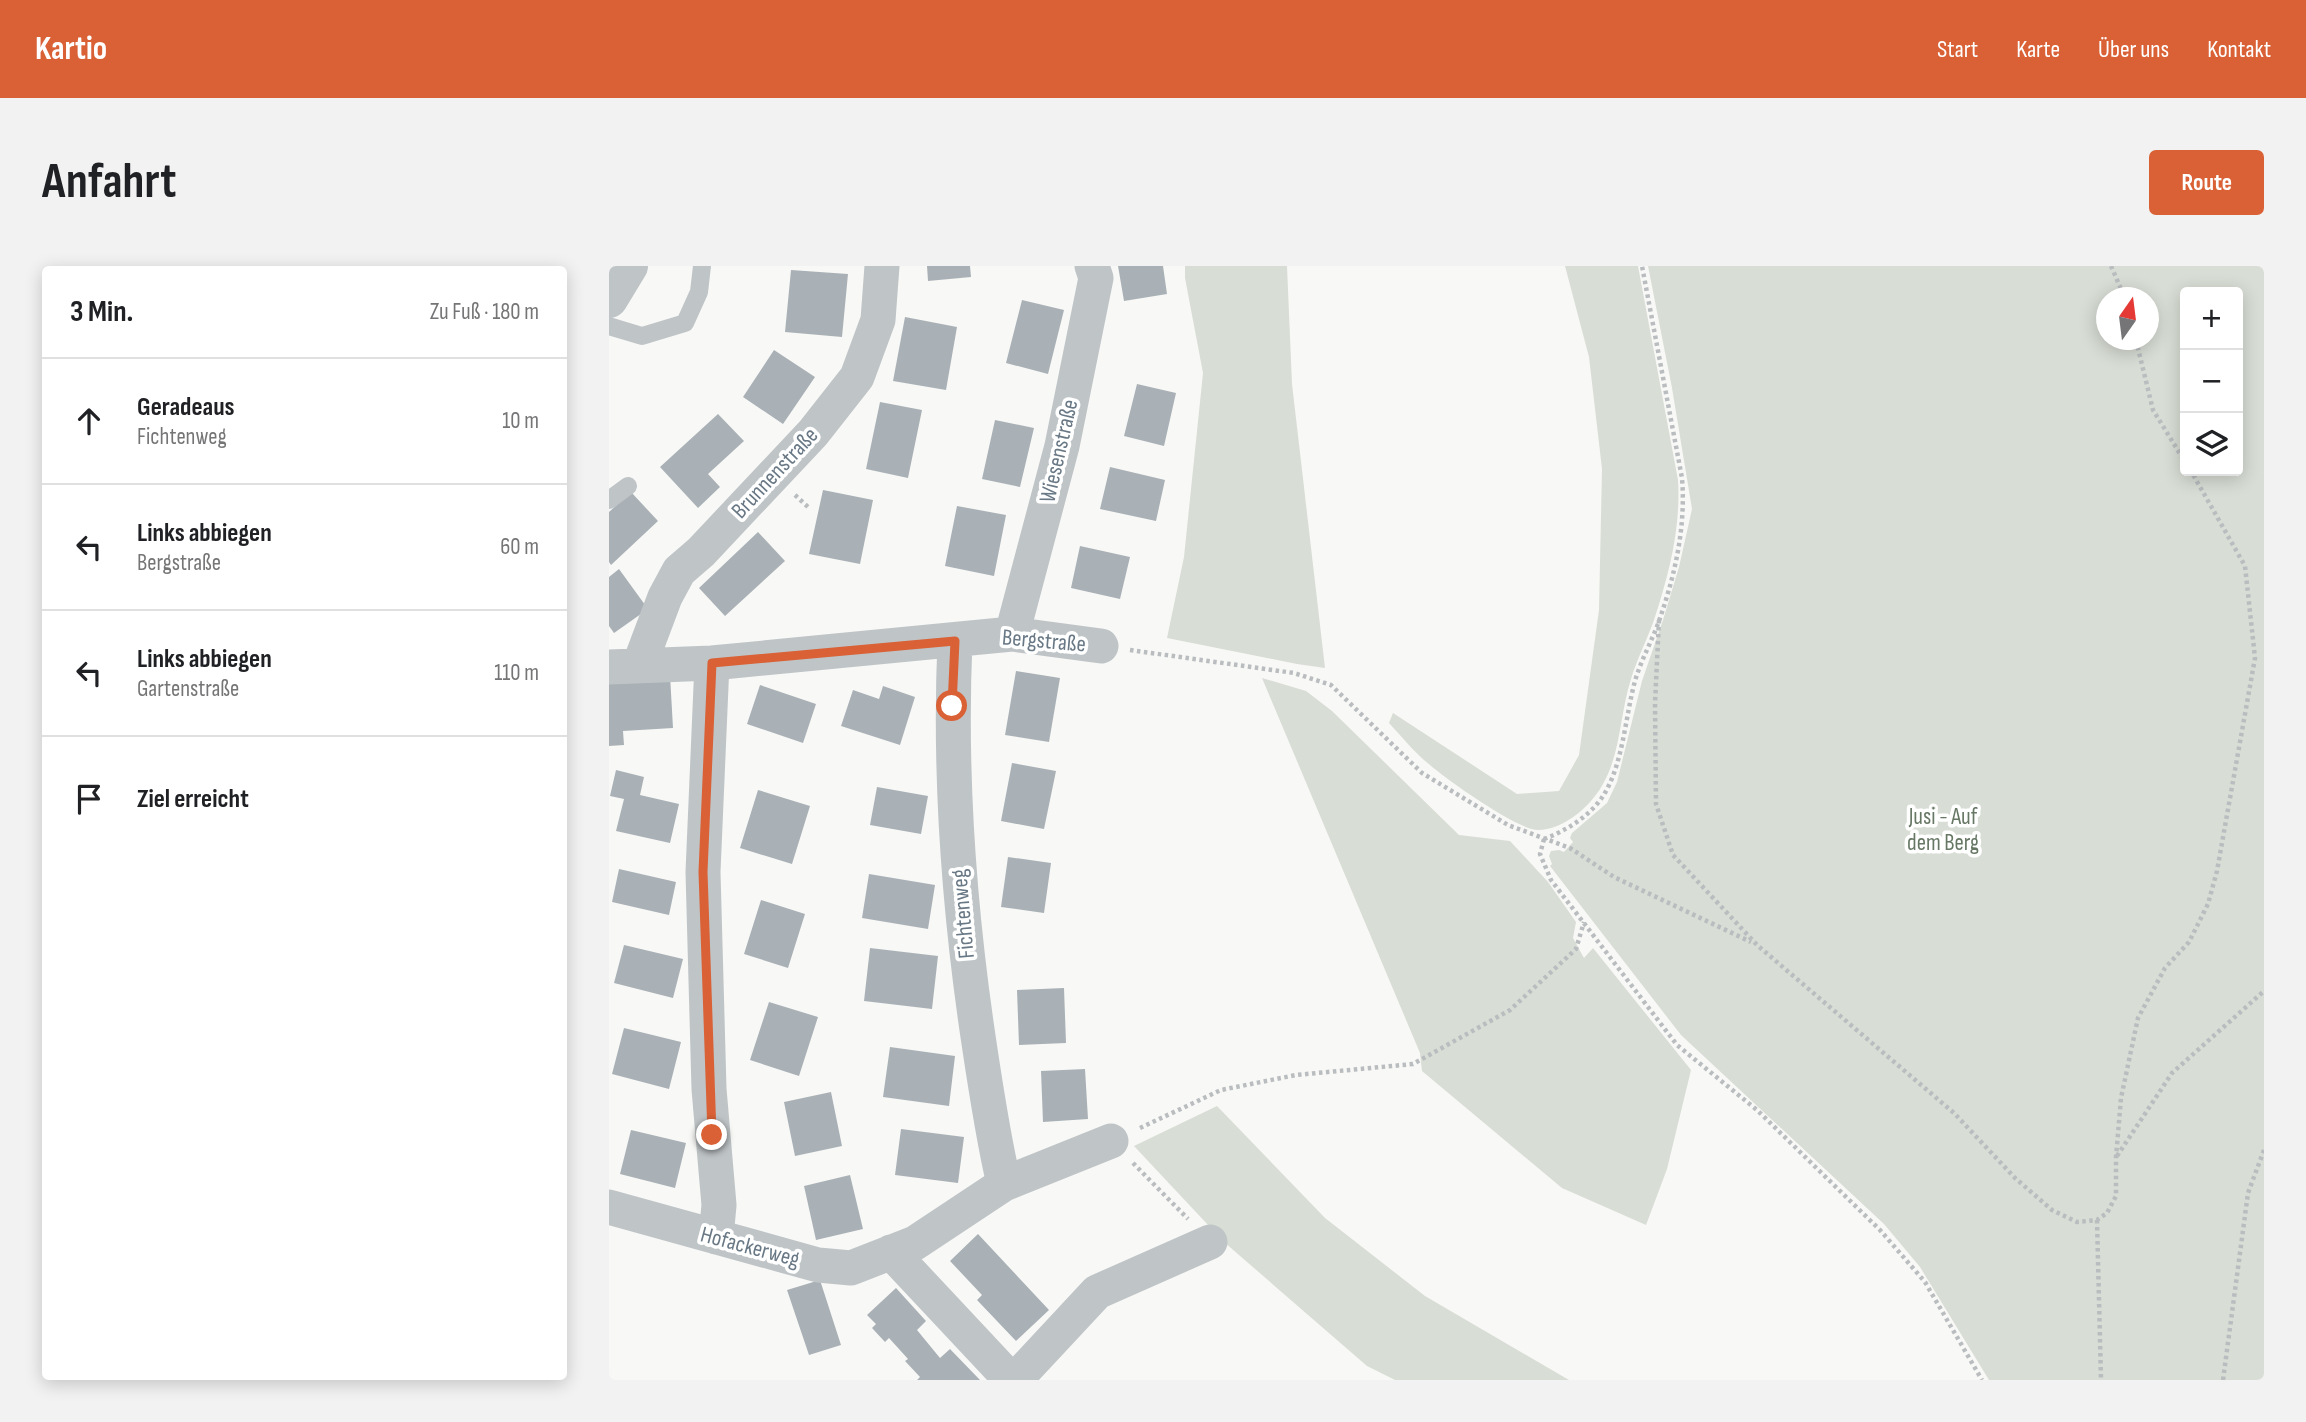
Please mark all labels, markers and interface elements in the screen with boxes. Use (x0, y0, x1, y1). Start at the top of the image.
text: Kartio (35, 29, 107, 69)
text: Start (1937, 35, 1978, 64)
text: Karte (2016, 35, 2060, 64)
text: Über uns (2098, 35, 2169, 64)
text: Kontakt (2207, 35, 2271, 64)
button: Route (2149, 150, 2264, 215)
text: Anfahrt (42, 153, 176, 212)
north arrow (2096, 287, 2159, 350)
map controls (2180, 287, 2243, 476)
button: + (2180, 287, 2243, 350)
text: 3 Min. (70, 294, 133, 330)
text: Zu Fuß · 180 m (430, 298, 539, 326)
button: − (2180, 350, 2243, 413)
text: Geradeaus (137, 392, 235, 423)
street label: Wiesenstraße (1034, 397, 1084, 505)
icon: ahead (70, 402, 108, 440)
text: 10 m (502, 407, 539, 435)
button: layers (2180, 413, 2243, 476)
street label: Brunnenstraße (726, 422, 824, 524)
text: Fichtenweg (137, 423, 227, 451)
text: Links abbiegen (137, 518, 272, 549)
icon: left (70, 528, 108, 566)
text: 60 m (500, 533, 539, 561)
text: Bergstraße (137, 549, 221, 577)
street label: Bergstraße (1001, 623, 1087, 659)
text: Links abbiegen (137, 644, 272, 675)
icon: left (70, 654, 108, 692)
text: 110 m (494, 659, 539, 687)
text: Gartenstraße (137, 675, 239, 703)
route start (936, 690, 967, 721)
icon: arrive (70, 780, 108, 818)
text: Ziel erreicht (137, 784, 249, 815)
park label: Jusi - Auf dem Berg (1907, 803, 1979, 857)
street label: Fichtenweg (945, 868, 981, 960)
route end (696, 1119, 727, 1150)
street label: Hofackerweg (697, 1220, 803, 1274)

